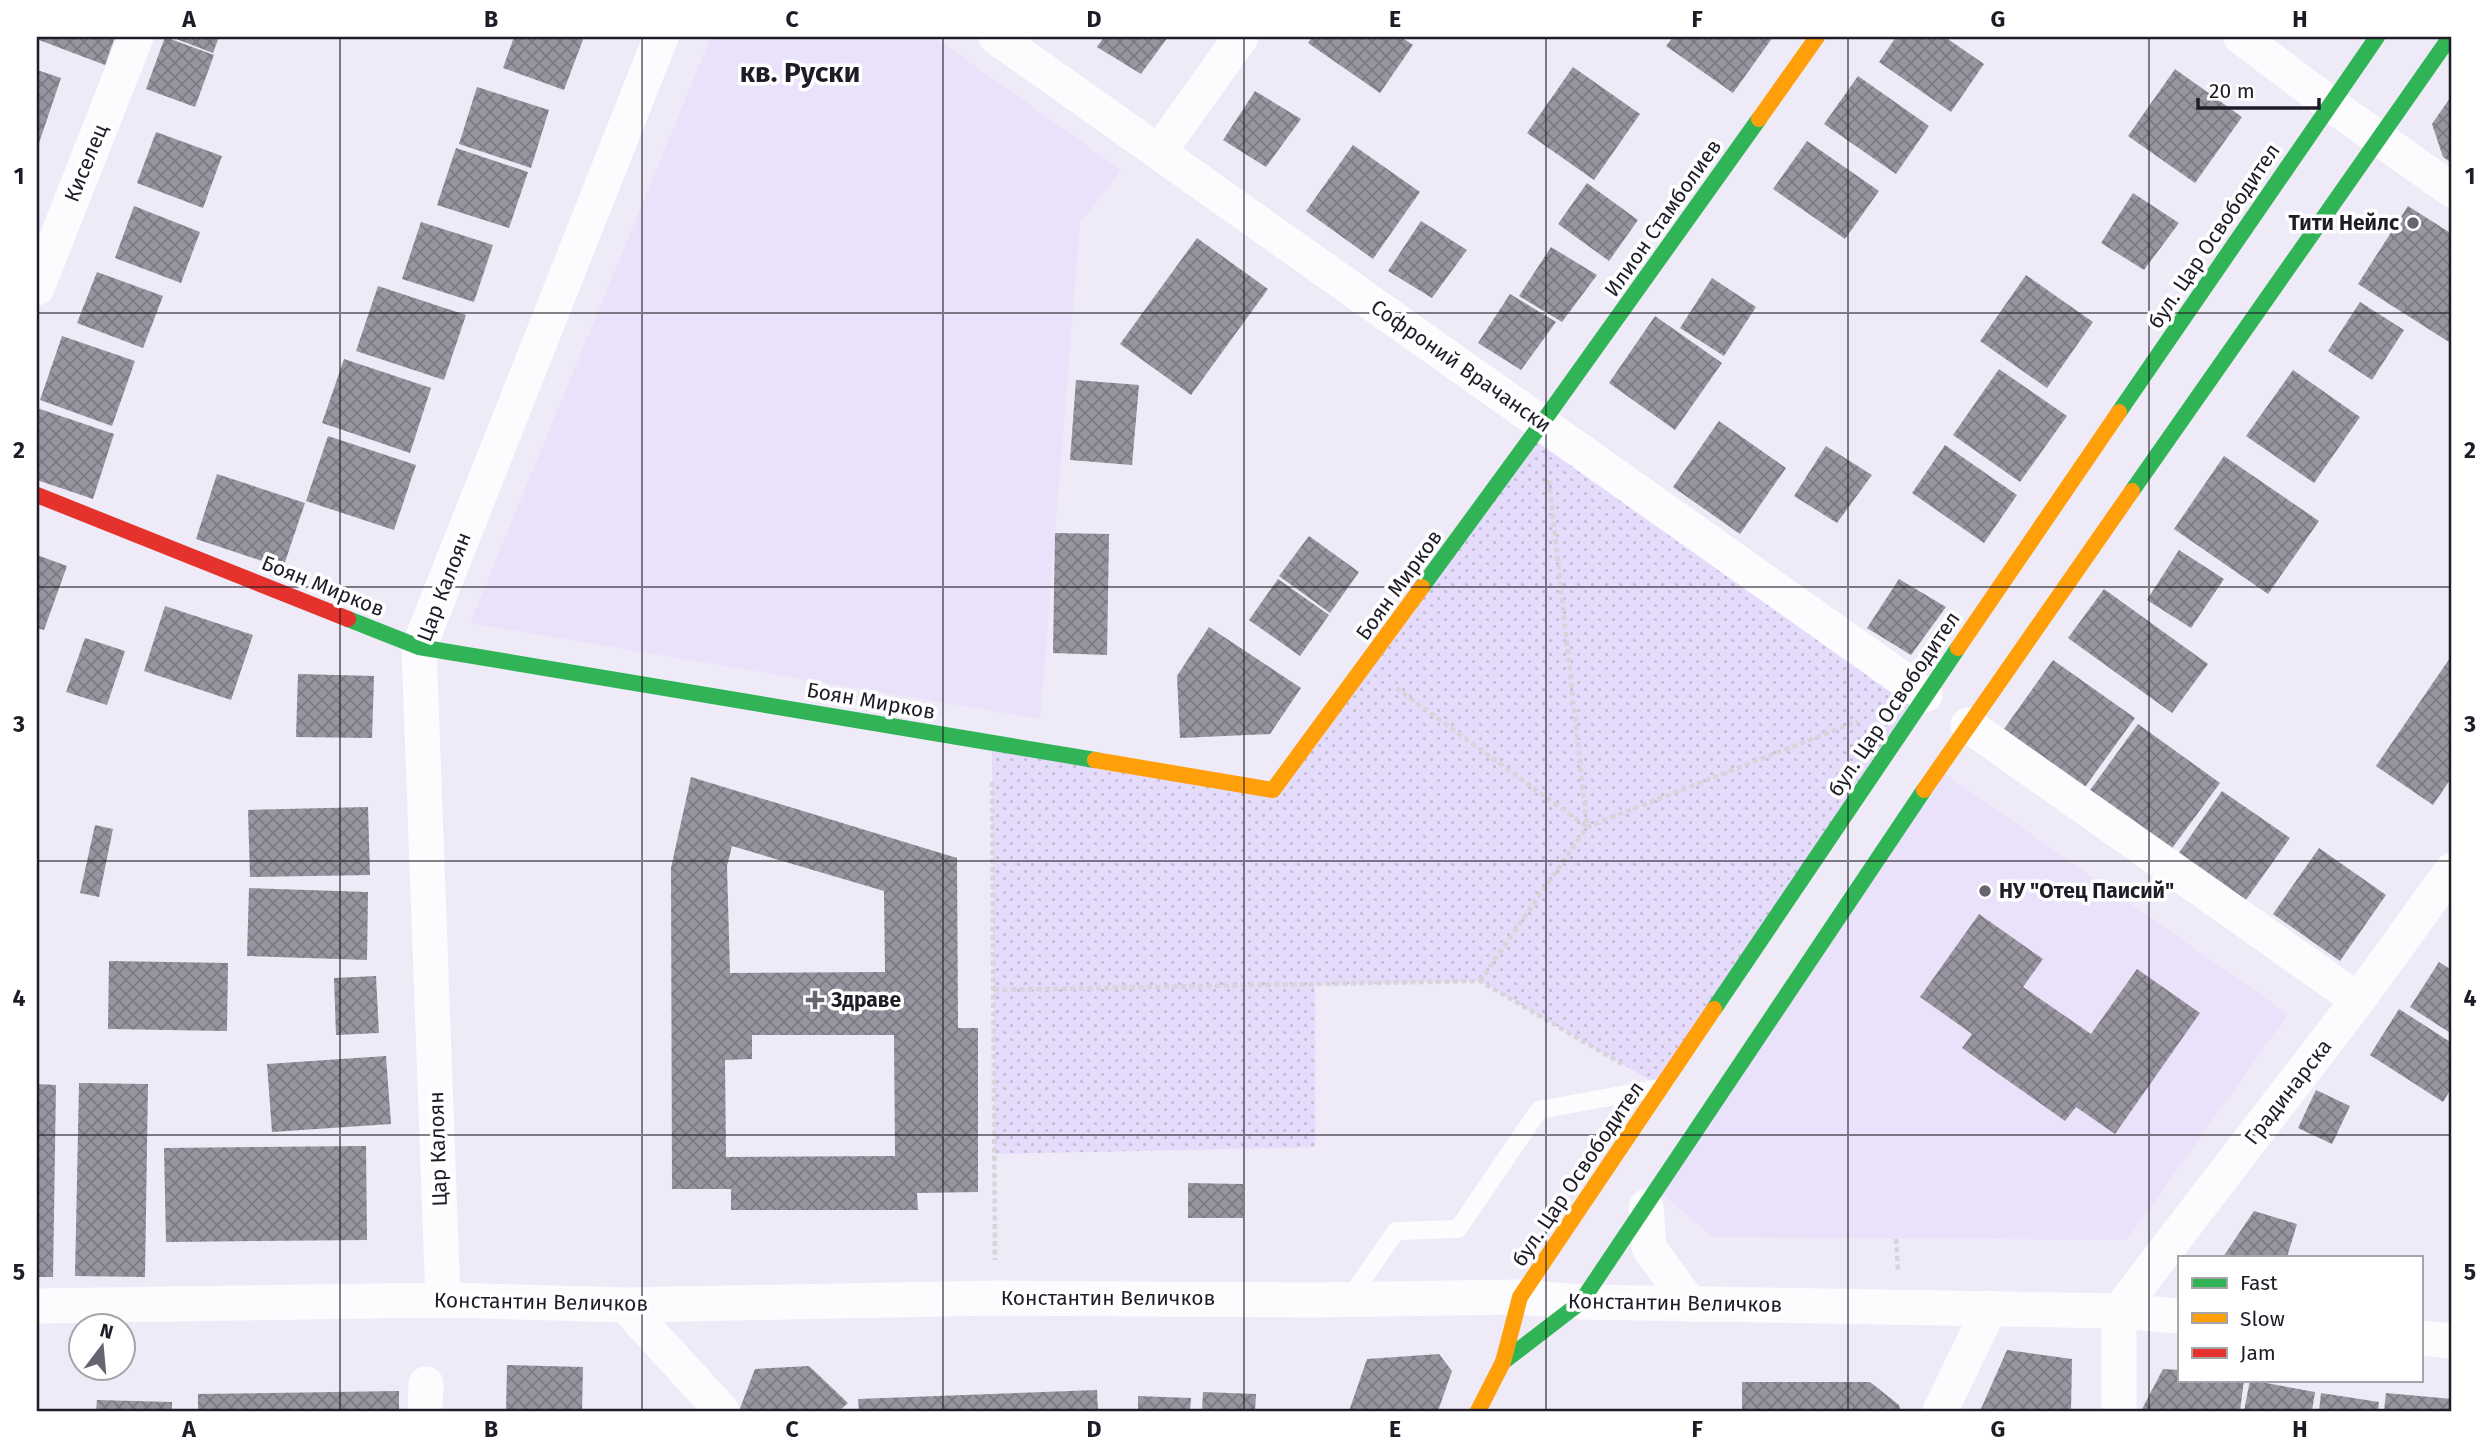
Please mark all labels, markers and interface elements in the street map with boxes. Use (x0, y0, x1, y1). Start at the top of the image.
text: A (181, 5, 196, 33)
text: B (484, 5, 498, 33)
text: C (785, 5, 799, 33)
text: D (1087, 5, 1102, 33)
text: E (1389, 5, 1401, 33)
text: F (1691, 5, 1703, 33)
text: G (1991, 5, 2005, 33)
text: H (2292, 5, 2308, 33)
district label: кв. Руски (740, 56, 860, 89)
scale bar (2198, 66, 2319, 110)
text: 20 m (2209, 78, 2255, 104)
street label: Киселец (59, 120, 113, 206)
street label: Илион Стамболиев (1599, 134, 1727, 302)
street label: бул. Цар Освободител (2142, 138, 2286, 334)
text: 1 (14, 162, 24, 190)
text: 1 (2465, 162, 2475, 190)
place label: Тити Нейлс (2289, 210, 2399, 236)
marker: Тити Нейлс (2405, 215, 2421, 231)
street label: Софроний Врачански (1366, 294, 1556, 438)
text: 2 (13, 436, 25, 464)
text: 2 (2464, 436, 2476, 464)
street label: Боян Мирков (1350, 525, 1448, 645)
street label: Цар Калоян (411, 529, 477, 645)
street label: Боян Мирков (258, 550, 388, 622)
street label: бул. Цар Освободител (1822, 606, 1966, 802)
street label: Боян Мирков (805, 677, 937, 725)
text: 3 (12, 710, 25, 738)
text: 3 (2463, 710, 2476, 738)
place label: НУ "Отец Паисий" (1999, 878, 2174, 904)
marker: НУ "Отец Паисий" (1977, 883, 1993, 899)
text: 4 (13, 984, 26, 1012)
text: 4 (2464, 984, 2477, 1012)
place label: Здраве (830, 987, 901, 1013)
marker: Здраве (805, 990, 825, 1010)
street label: Градинарска (2239, 1034, 2337, 1150)
street label: бул. Цар Освободител (1506, 1076, 1650, 1272)
street label: Цар Калоян (423, 1091, 453, 1207)
legend (2178, 1256, 2422, 1382)
text: 5 (13, 1258, 25, 1286)
text: 5 (2464, 1258, 2476, 1286)
text: Fast (2240, 1270, 2278, 1296)
street label: Константин Величков (1001, 1285, 1215, 1311)
street label: Константин Величков (434, 1287, 648, 1317)
street label: Константин Величков (1568, 1288, 1782, 1318)
text: Slow (2240, 1306, 2285, 1332)
north arrow (66, 1312, 136, 1382)
text: N (97, 1318, 116, 1344)
text: Jam (2240, 1340, 2276, 1366)
text: A (181, 1415, 196, 1443)
text: B (484, 1415, 498, 1443)
text: C (785, 1415, 799, 1443)
text: D (1087, 1415, 1102, 1443)
text: E (1389, 1415, 1401, 1443)
text: F (1691, 1415, 1703, 1443)
text: G (1991, 1415, 2005, 1443)
text: H (2292, 1415, 2308, 1443)

